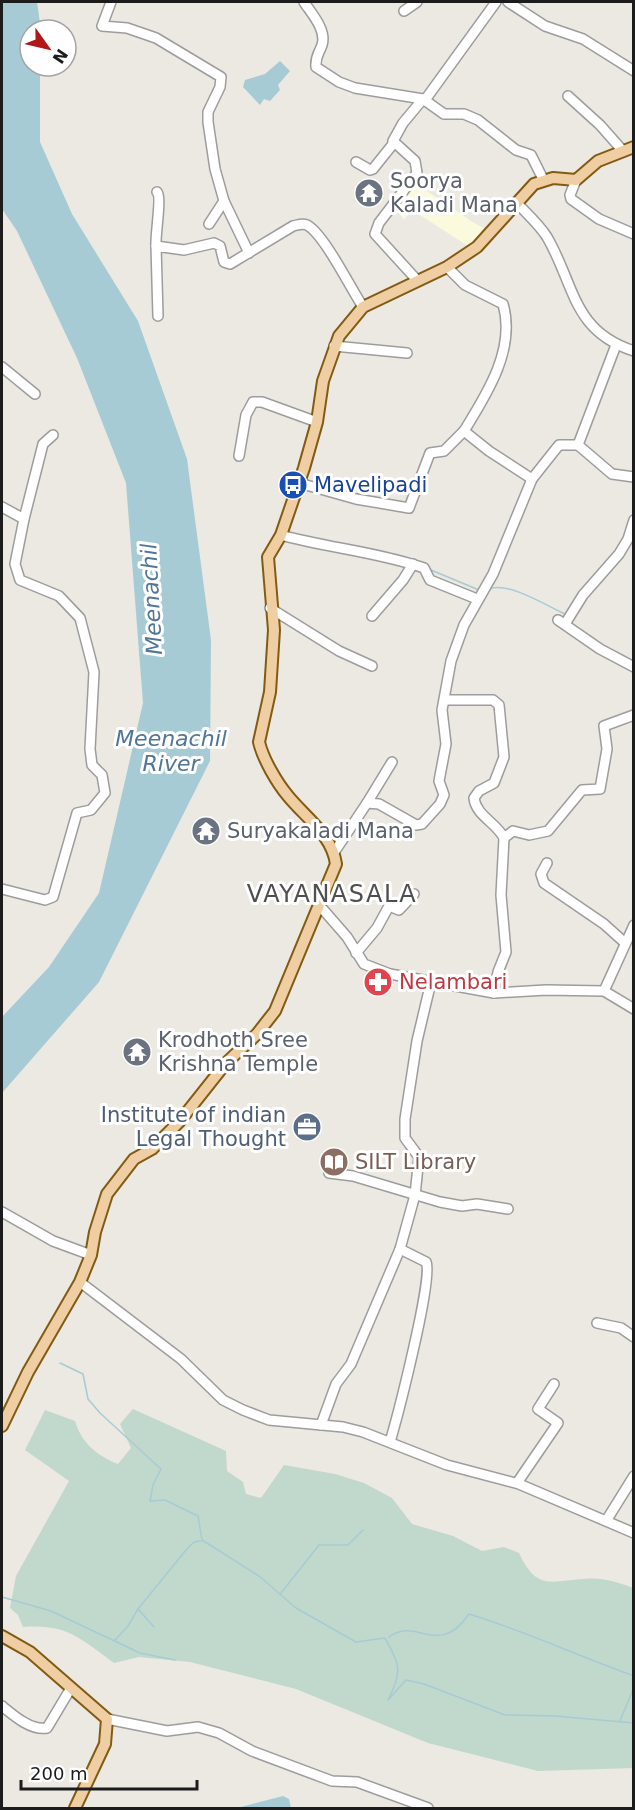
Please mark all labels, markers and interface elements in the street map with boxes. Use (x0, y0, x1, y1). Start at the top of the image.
north arrow (18, 18, 78, 78)
text: N (48, 45, 72, 67)
place label: Soorya Kaladi Mana (390, 169, 518, 217)
temple icon: Soorya Kaladi Mana (353, 177, 385, 209)
bus stop icon: Mavelipadi (277, 469, 309, 501)
place label: Mavelipadi (314, 473, 427, 497)
water label: Meenachil (136, 543, 167, 655)
water label: Meenachil River (115, 726, 227, 776)
temple icon: Suryakaladi Mana (190, 815, 222, 847)
place label: Suryakaladi Mana (227, 819, 414, 843)
district label: VAYANASALA (247, 880, 417, 908)
pharmacy icon: Nelambari (362, 966, 394, 998)
place label: Nelambari (399, 970, 507, 994)
place label: Krodhoth Sree Krishna Temple (158, 1028, 318, 1076)
temple icon: Krodhoth Sree Krishna Temple (121, 1036, 153, 1068)
place label: Institute of indian Legal Thought (101, 1103, 286, 1151)
office icon: Institute of indian Legal Thought (291, 1111, 323, 1143)
library icon: SILT Library (318, 1146, 350, 1178)
place label: SILT Library (355, 1150, 476, 1174)
scale bar (21, 1753, 196, 1791)
text: 200 m (30, 1763, 88, 1784)

